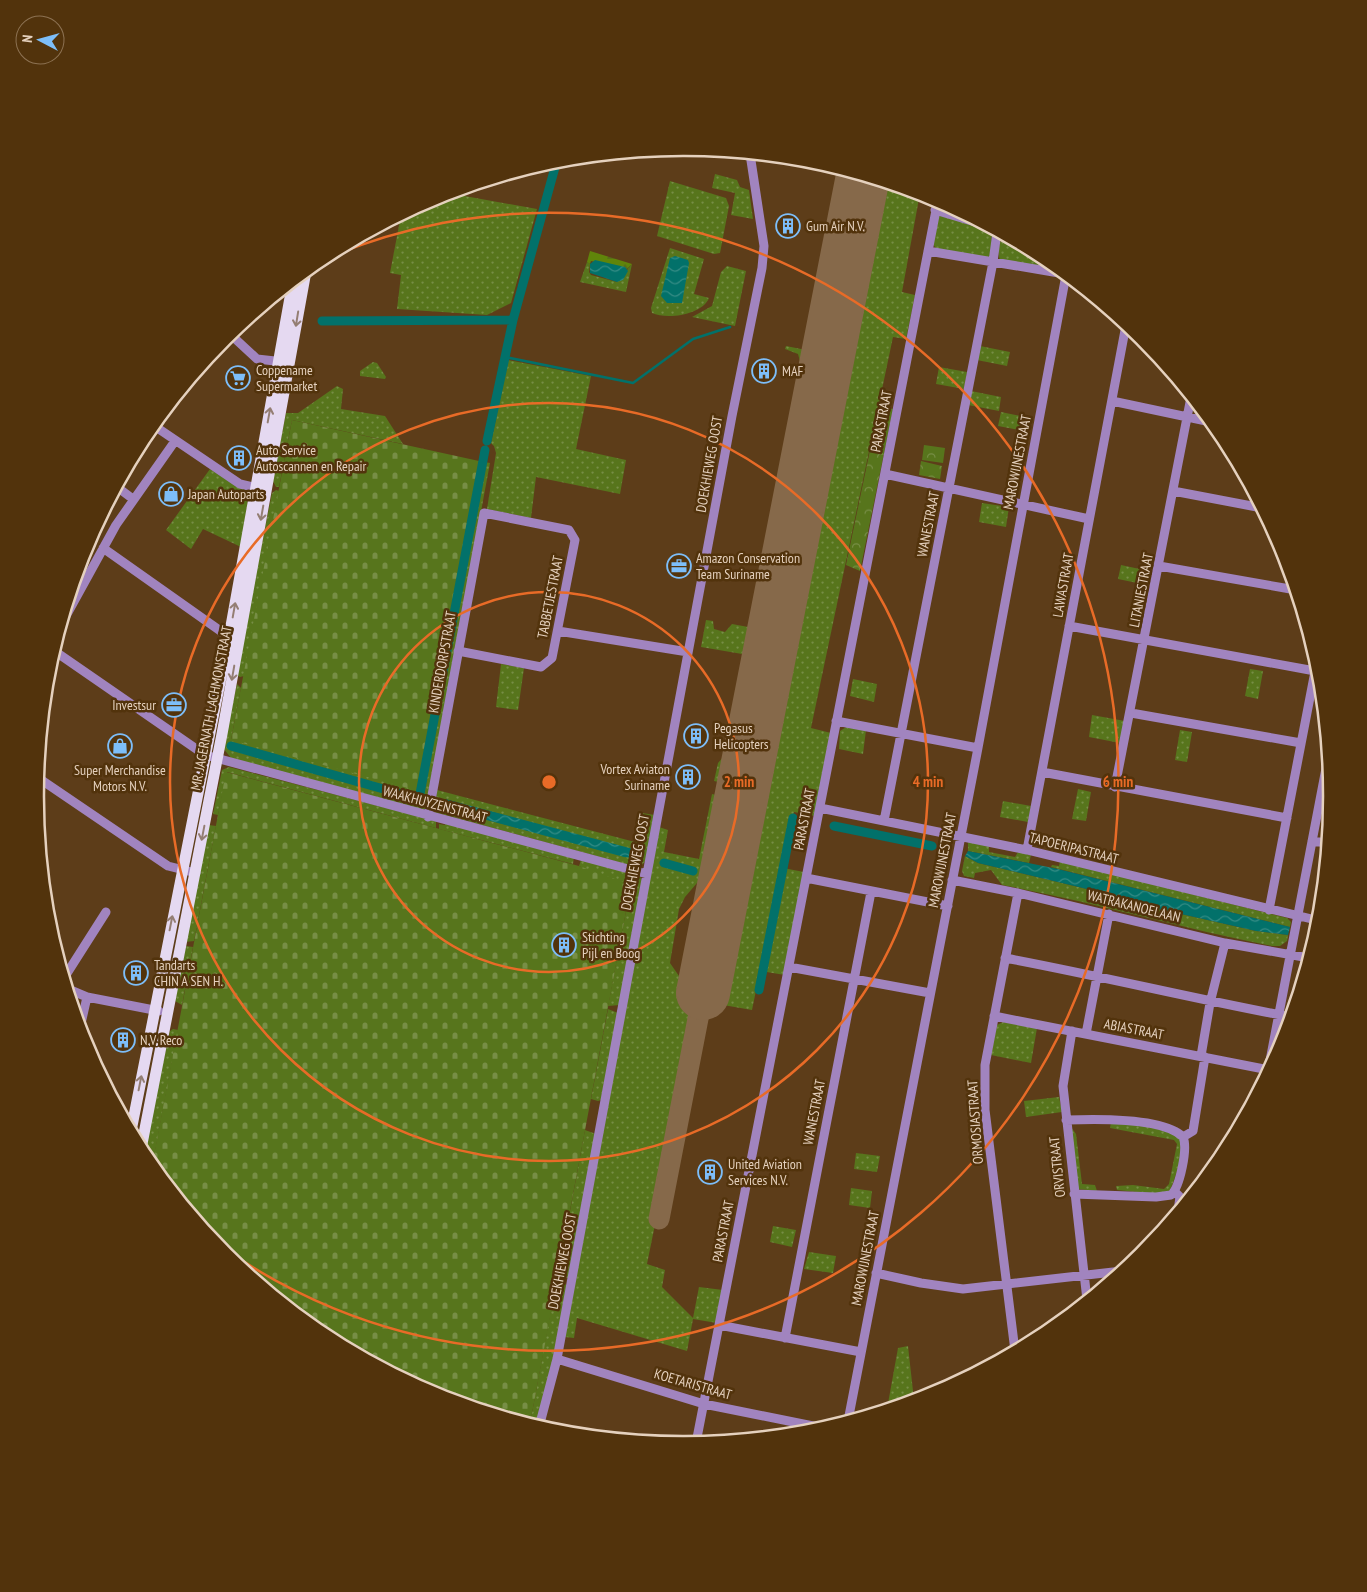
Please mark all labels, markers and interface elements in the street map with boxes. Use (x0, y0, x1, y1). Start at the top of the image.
north arrow (15, 15, 65, 65)
text: N (18, 34, 36, 43)
building icon: Gum Air N.V. (775, 213, 801, 239)
place label: Gum Air N.V. (806, 217, 865, 235)
one-way arrow (291, 311, 301, 327)
building icon: MAF (751, 358, 777, 384)
place label: Coppename Supermarket (256, 361, 317, 395)
place label: MAF (782, 362, 804, 380)
supermarket icon: Coppename Supermarket (225, 365, 251, 391)
street label: PARASTRAAT (866, 388, 896, 453)
one-way arrow (265, 408, 275, 424)
street label: MAROWIJNESTRAAT (999, 412, 1035, 511)
street label: DOEKHIEWEG OOST (692, 414, 726, 514)
place label: Auto Service Autoscannen en Repair (256, 441, 367, 475)
building icon: Auto Service Autoscannen en Repair (226, 445, 252, 471)
shop icon: Japan Autoparts (158, 481, 184, 507)
place label: Japan Autoparts (187, 485, 265, 503)
street label: WANESTRAAT (913, 489, 943, 558)
one-way arrow (256, 505, 266, 521)
place label: Amazon Conservation Team Suriname (696, 549, 800, 583)
street label: LAWASTRAAT (1048, 551, 1078, 619)
street label: LITANIESTRAAT (1125, 551, 1157, 629)
street label: TABBETJESTRAAT (533, 553, 567, 640)
office icon: Amazon Conservation Team Suriname (666, 553, 692, 579)
one-way arrow (229, 602, 239, 618)
street label: KINDERDORPSTRAAT (424, 609, 460, 714)
street label: MR. JAGERNATH LACHMONSTRAAT (186, 623, 236, 792)
one-way arrow (228, 665, 238, 681)
office icon: Investsur (161, 692, 187, 718)
place label: Investsur (112, 696, 156, 714)
place label: Pegasus Helicopters (714, 719, 769, 753)
building icon: Pegasus Helicopters (683, 723, 709, 749)
shop icon: Super Merchandise Motors N.V. (107, 733, 133, 759)
place label: Vortex Aviaton Suriname (600, 760, 670, 794)
place label: Super Merchandise Motors N.V. (74, 761, 166, 795)
building icon: Vortex Aviaton Suriname (675, 764, 701, 790)
text: 2 min (724, 772, 754, 791)
text: 4 min (913, 772, 943, 791)
text: 6 min (1103, 772, 1133, 791)
centre of rings (540, 773, 558, 791)
street label: WAAKHUYZENSTRAAT (381, 781, 490, 827)
street label: PARASTRAAT (789, 786, 819, 851)
street label: MAROWIJNESTRAAT (924, 810, 960, 909)
street label: DOEKHIEWEG OOST (617, 812, 653, 912)
one-way arrow (198, 825, 207, 841)
street label: TAPOERIPASTRAAT (1027, 828, 1121, 868)
street label: WATRAKANOELAAN (1086, 886, 1182, 926)
one-way arrow (167, 916, 177, 932)
place label: Stichting Pijl en Boog (582, 928, 640, 962)
building icon: Stichting Pijl en Boog (551, 932, 577, 958)
place label: Tandarts CHIN A SEN H. (154, 956, 223, 990)
building icon: Tandarts CHIN A SEN H. (123, 960, 149, 986)
street label: ABIASTRAAT (1103, 1014, 1166, 1044)
building icon: N.V. Reco (110, 1027, 136, 1053)
place label: N.V. Reco (140, 1031, 182, 1049)
one-way arrow (136, 1075, 145, 1091)
street label: WANESTRAAT (799, 1077, 829, 1146)
street label: ORMOSIASTRAAT (963, 1079, 987, 1165)
street label: ORVISTRAAT (1045, 1135, 1069, 1198)
place label: United Aviation Services N.V. (728, 1155, 802, 1189)
building icon: United Aviation Services N.V. (697, 1159, 723, 1185)
street label: PARASTRAAT (708, 1198, 738, 1263)
street label: MAROWIJNESTRAAT (847, 1208, 883, 1307)
street label: DOEKHIEWEG OOST (544, 1211, 580, 1311)
street label: KOETARISTRAAT (652, 1364, 735, 1404)

